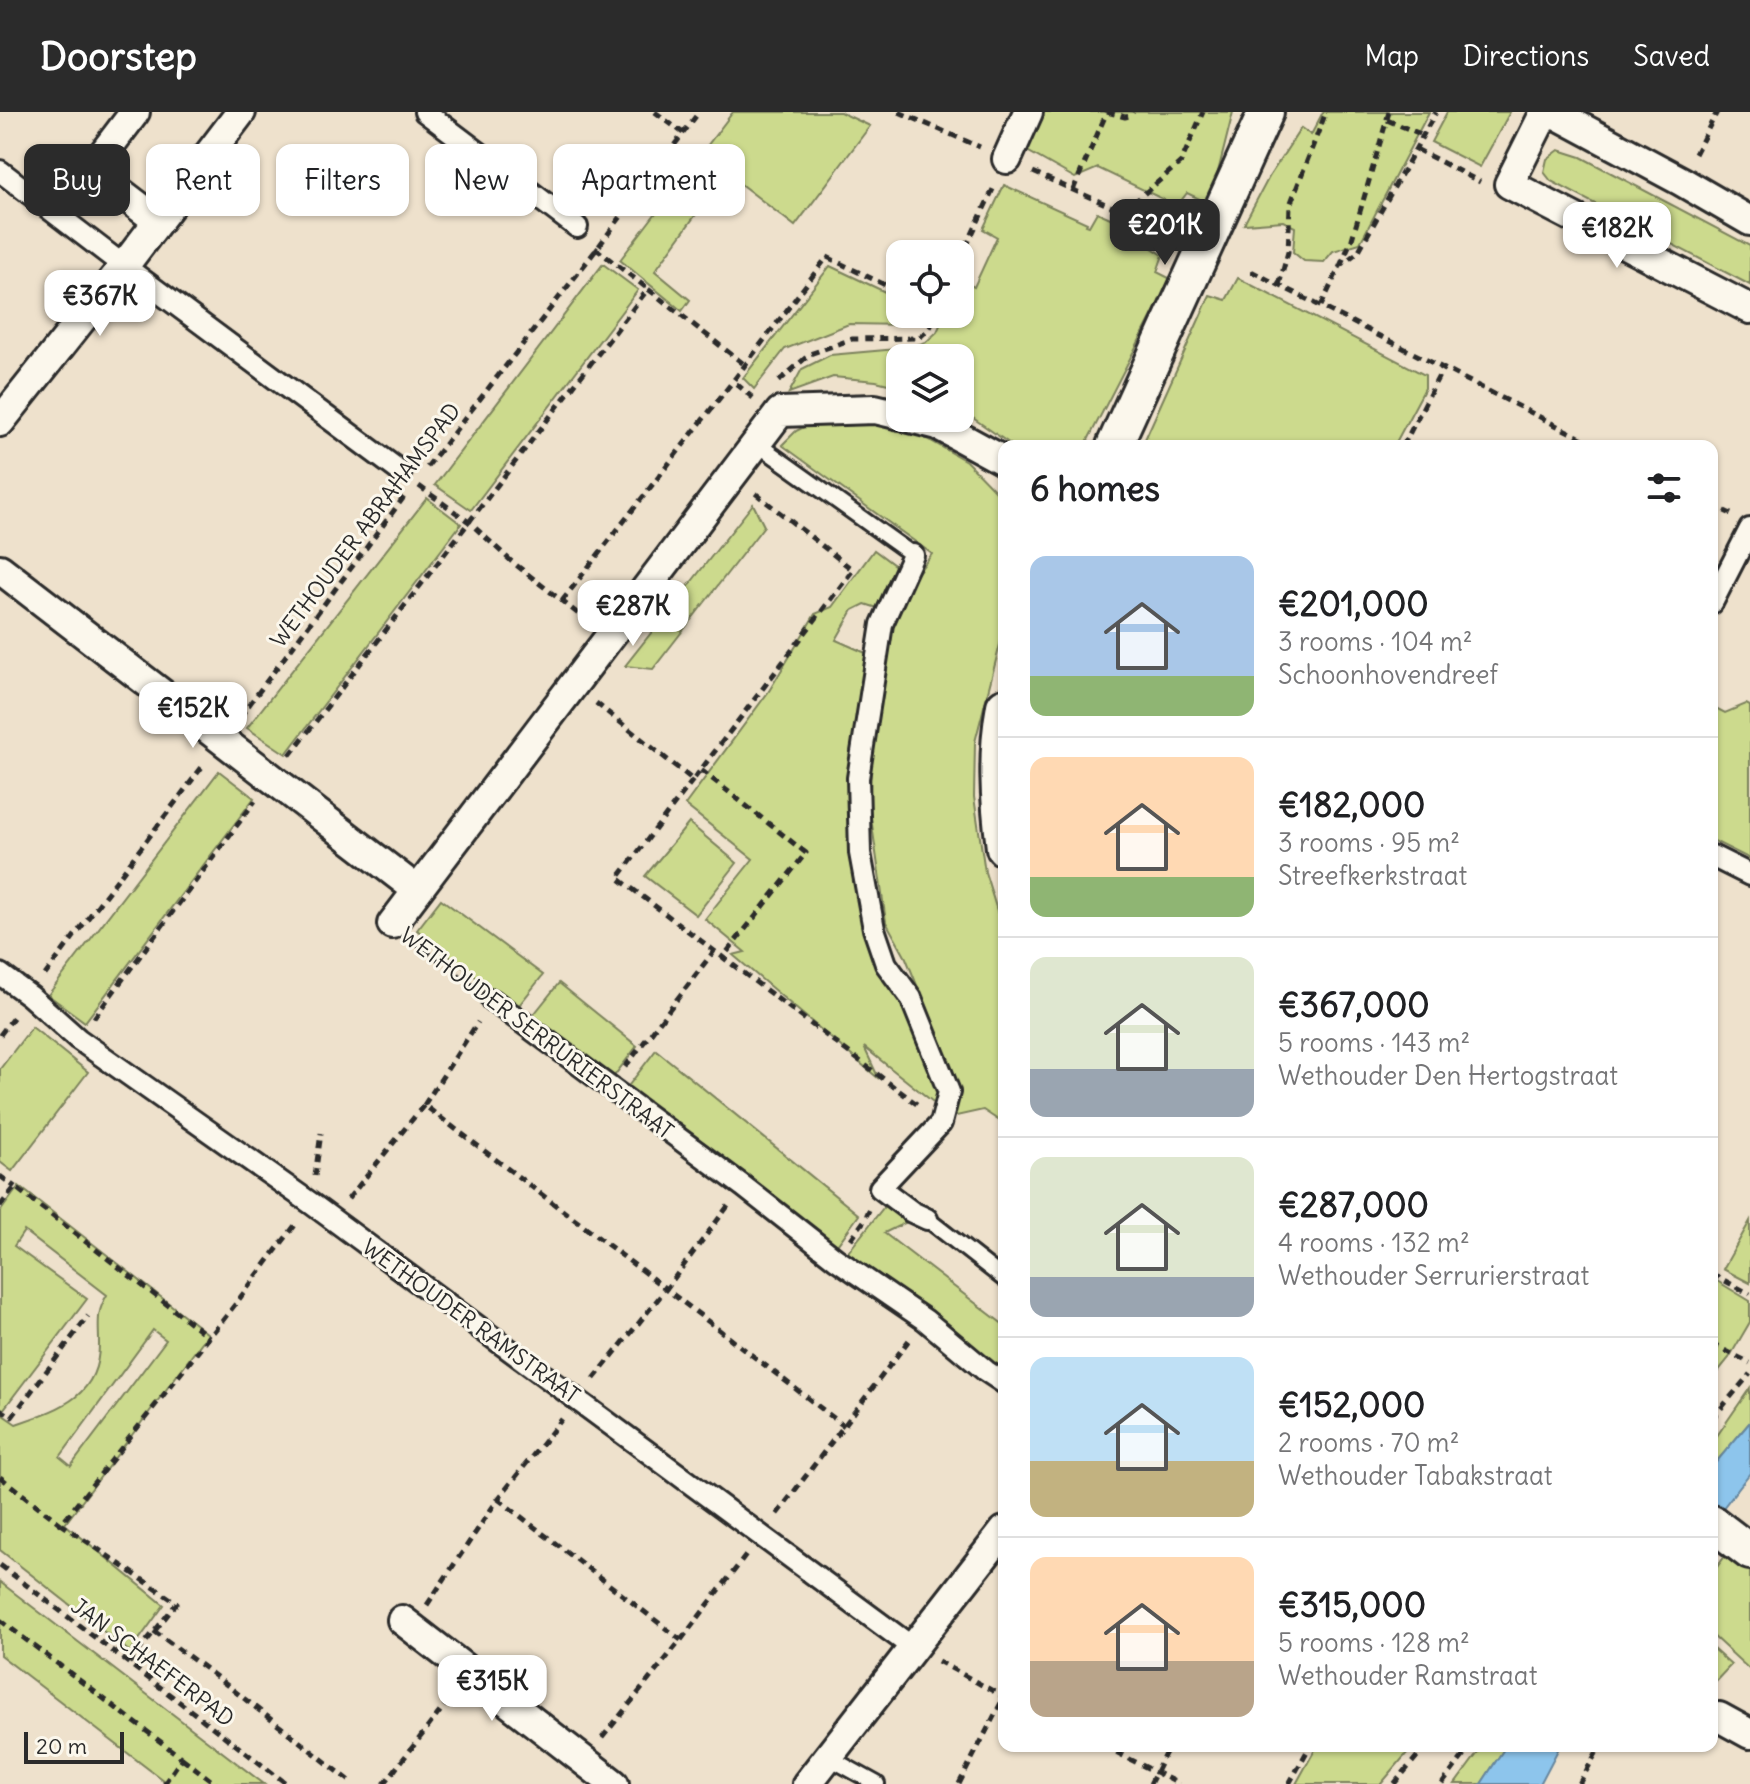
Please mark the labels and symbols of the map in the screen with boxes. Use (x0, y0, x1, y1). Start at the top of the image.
pin: €201K (1109, 199, 1221, 267)
pin: €182K (1561, 202, 1673, 270)
pin: €367K (44, 270, 156, 338)
street label: WETHOUDER ABRAHAMSPAD (264, 397, 466, 653)
pin: €287K (577, 580, 689, 648)
pin: €152K (137, 682, 249, 750)
street label: WETHOUDER SERRURIERSTRAAT (395, 921, 679, 1145)
street label: WETHOUDER RAMSTRAAT (357, 1233, 585, 1409)
street label: JAN SCHAEFERPAD (66, 1592, 240, 1732)
pin: €315K (436, 1655, 548, 1723)
scale bar (24, 1728, 124, 1764)

